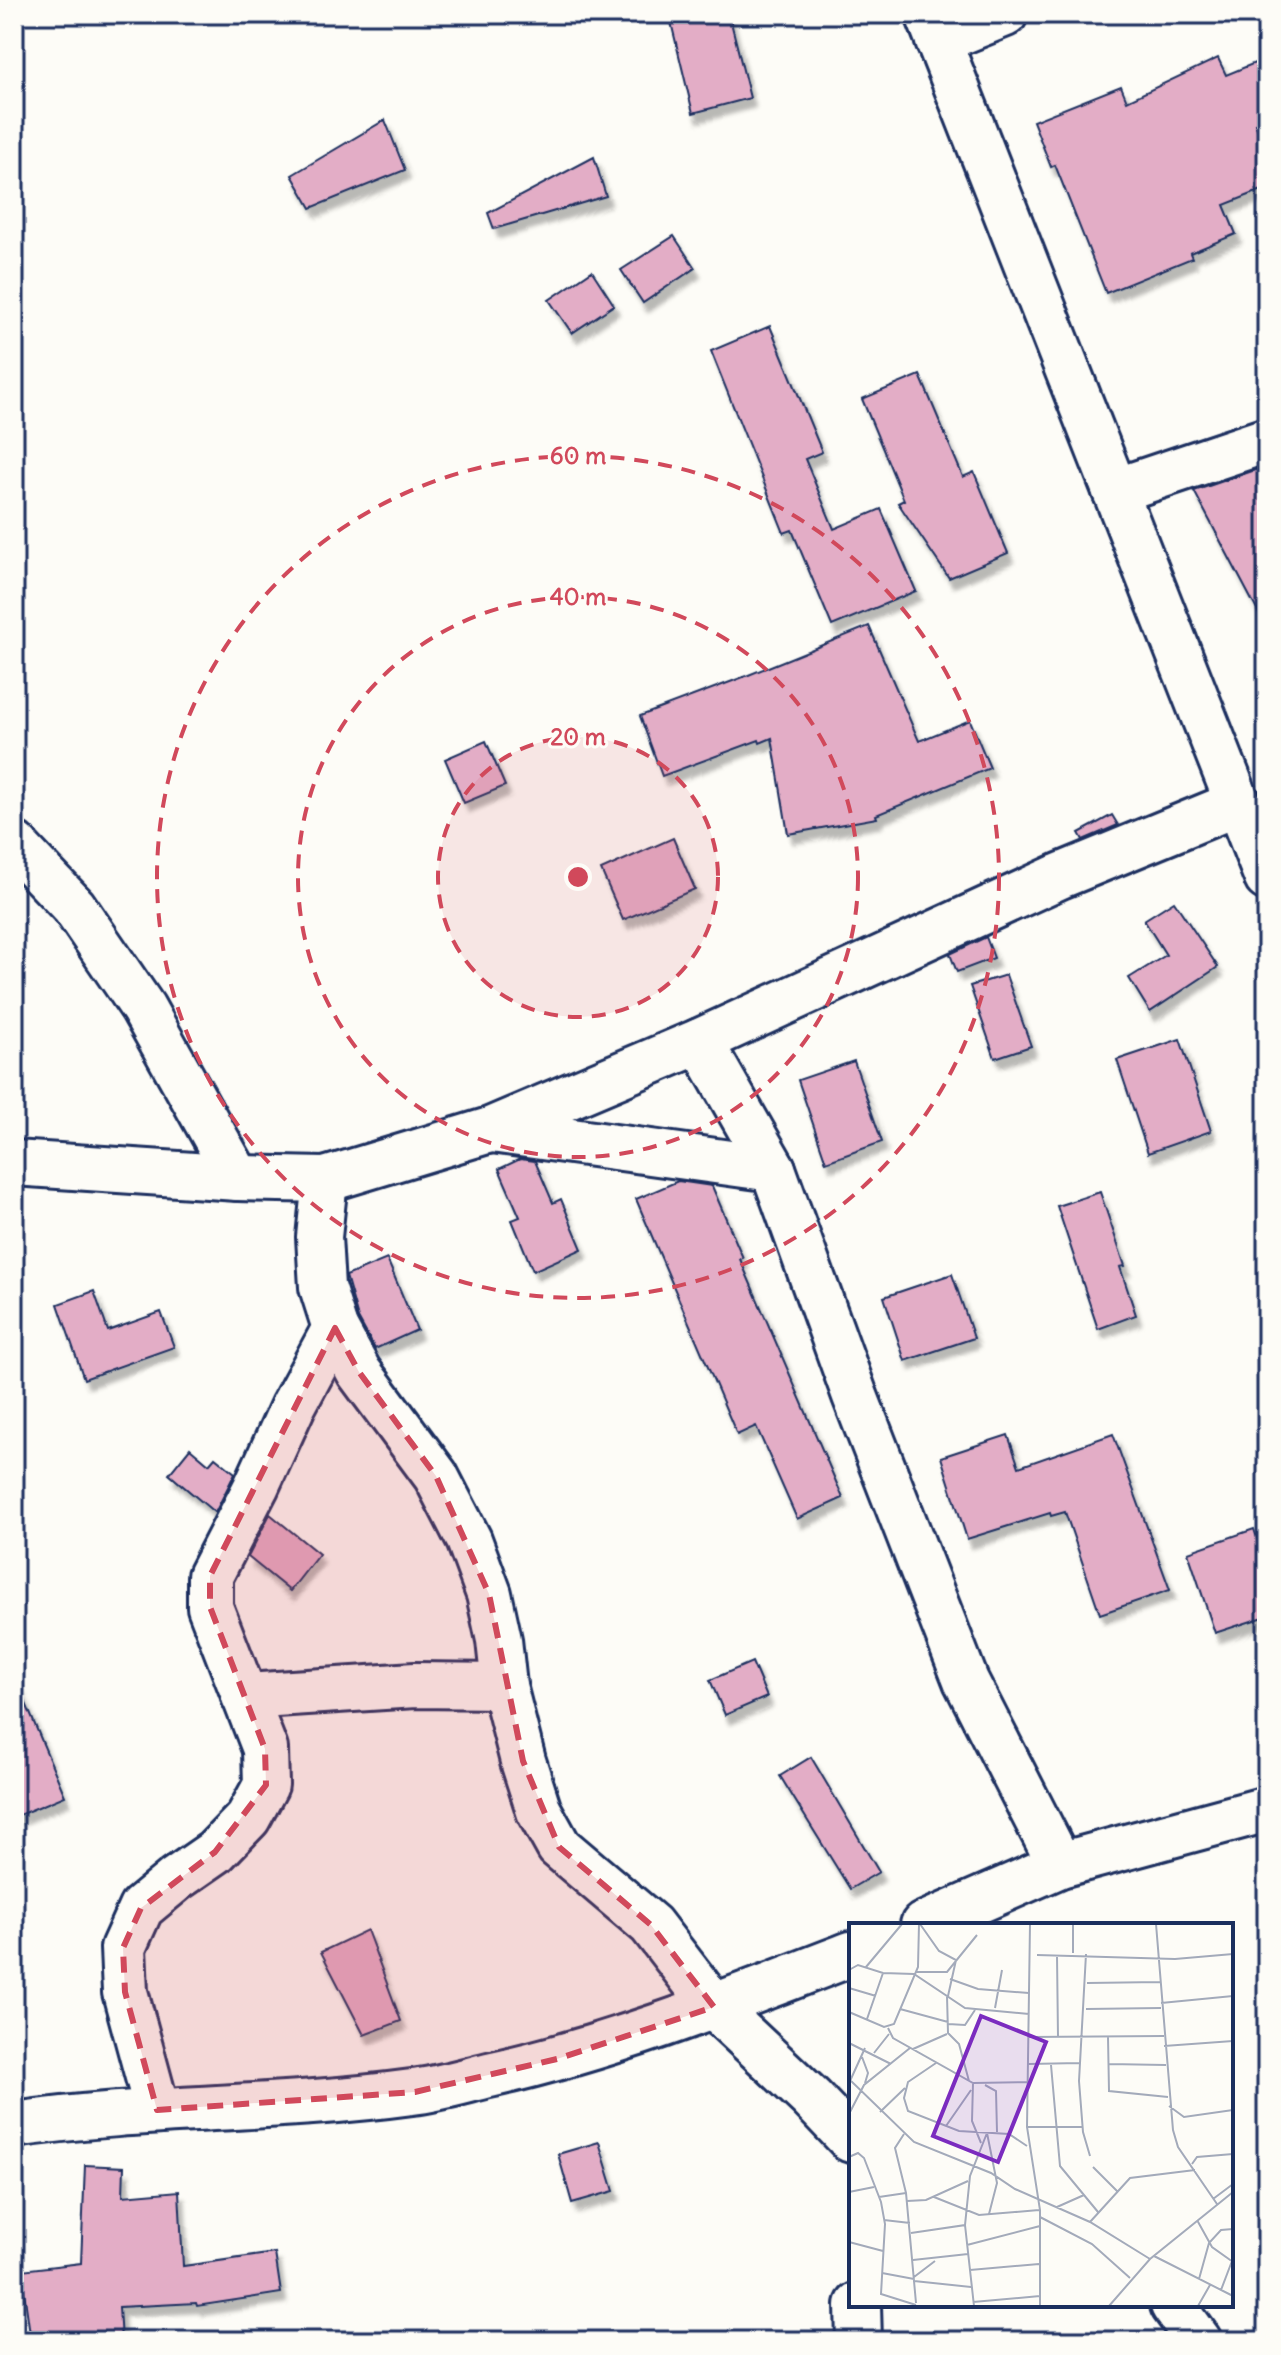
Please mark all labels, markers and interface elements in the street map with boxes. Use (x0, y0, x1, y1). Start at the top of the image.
text: 60 m (550, 440, 606, 470)
text: 40 m (550, 581, 606, 611)
text: 20 m (550, 721, 606, 751)
centre of rings (564, 863, 592, 891)
inset map (849, 1923, 1233, 2307)

